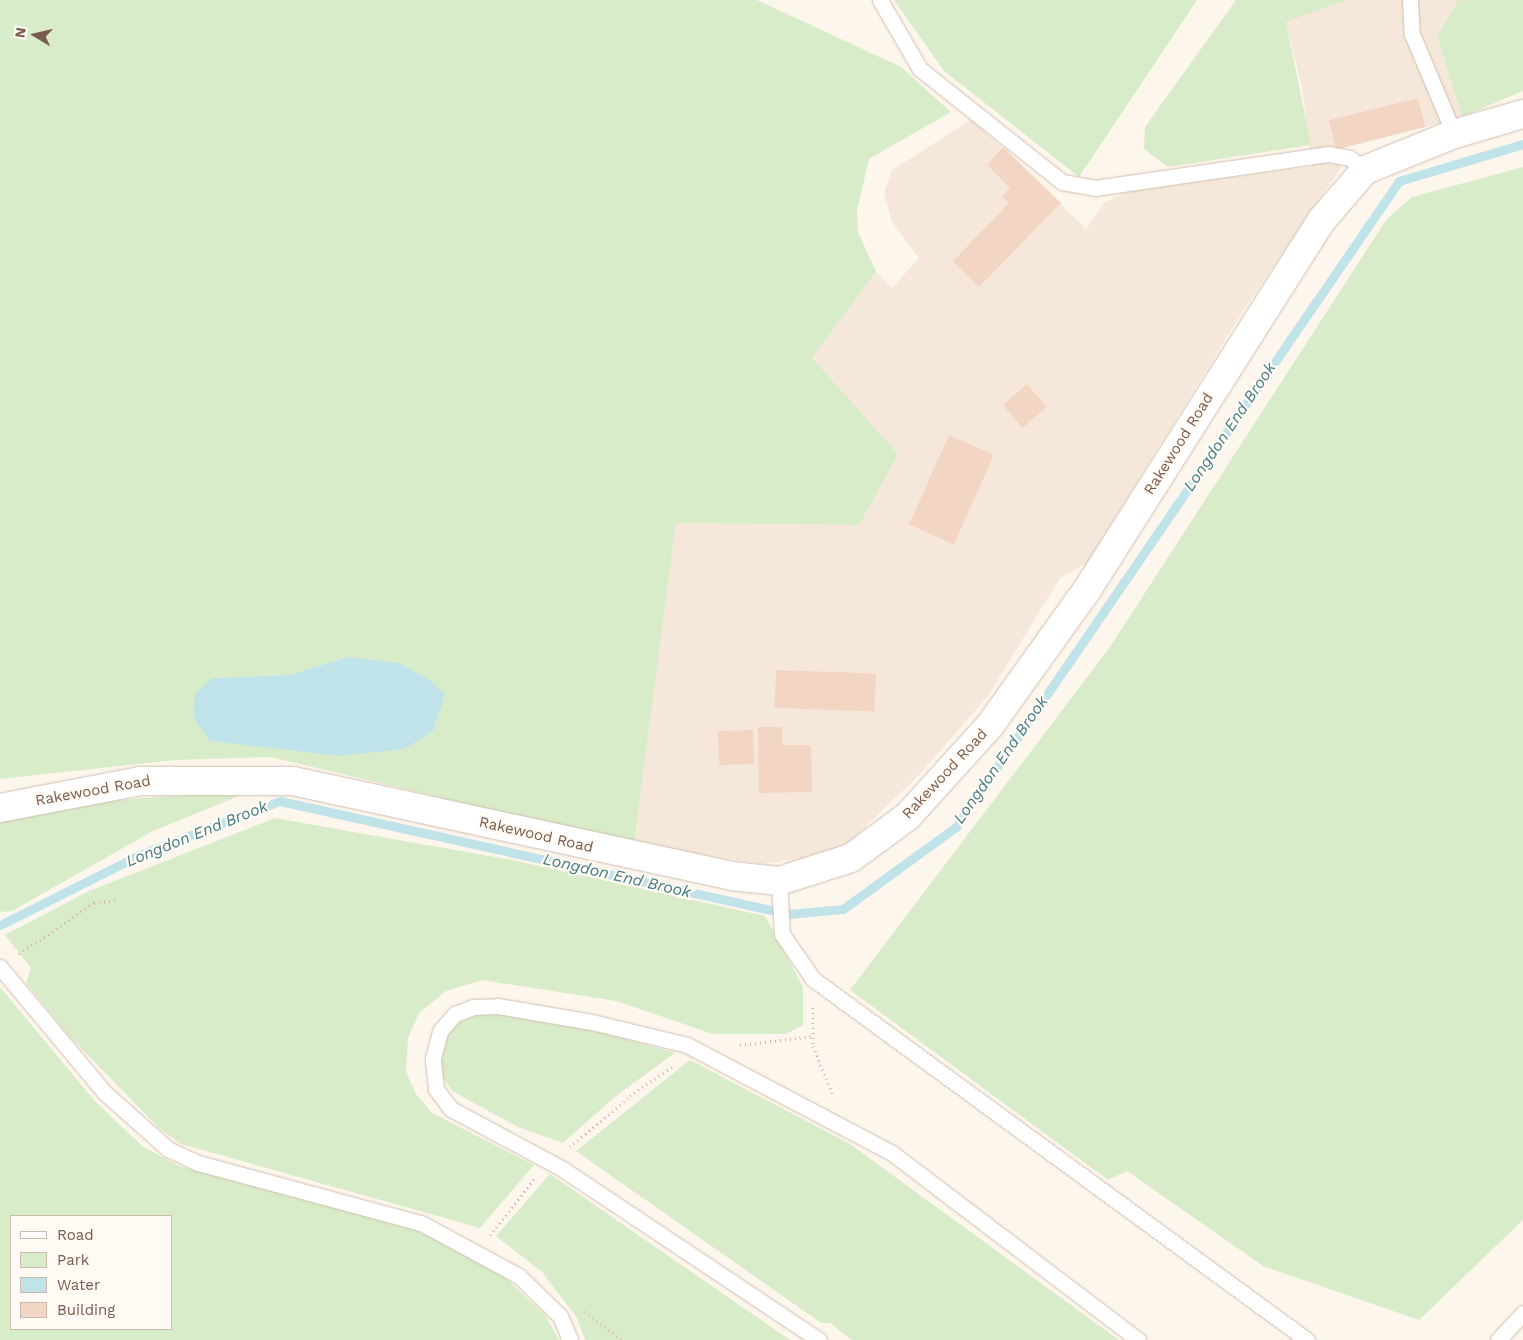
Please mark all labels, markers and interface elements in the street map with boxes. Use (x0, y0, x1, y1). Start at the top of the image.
north arrow (10, 10, 60, 60)
text: N (11, 26, 29, 39)
water label: Longdon End Brook (1180, 359, 1280, 495)
street label: Rakewood Road (1140, 390, 1218, 498)
water label: Longdon End Brook (950, 693, 1052, 827)
street label: Rakewood Road (899, 725, 991, 823)
street label: Rakewood Road (34, 772, 152, 810)
water label: Longdon End Brook (123, 797, 271, 871)
street label: Rakewood Road (477, 813, 595, 857)
water label: Longdon End Brook (541, 850, 693, 902)
legend (10, 1215, 172, 1330)
text: Road (57, 1226, 94, 1244)
text: Park (57, 1251, 89, 1269)
text: Water (57, 1276, 100, 1294)
text: Building (57, 1301, 115, 1319)

